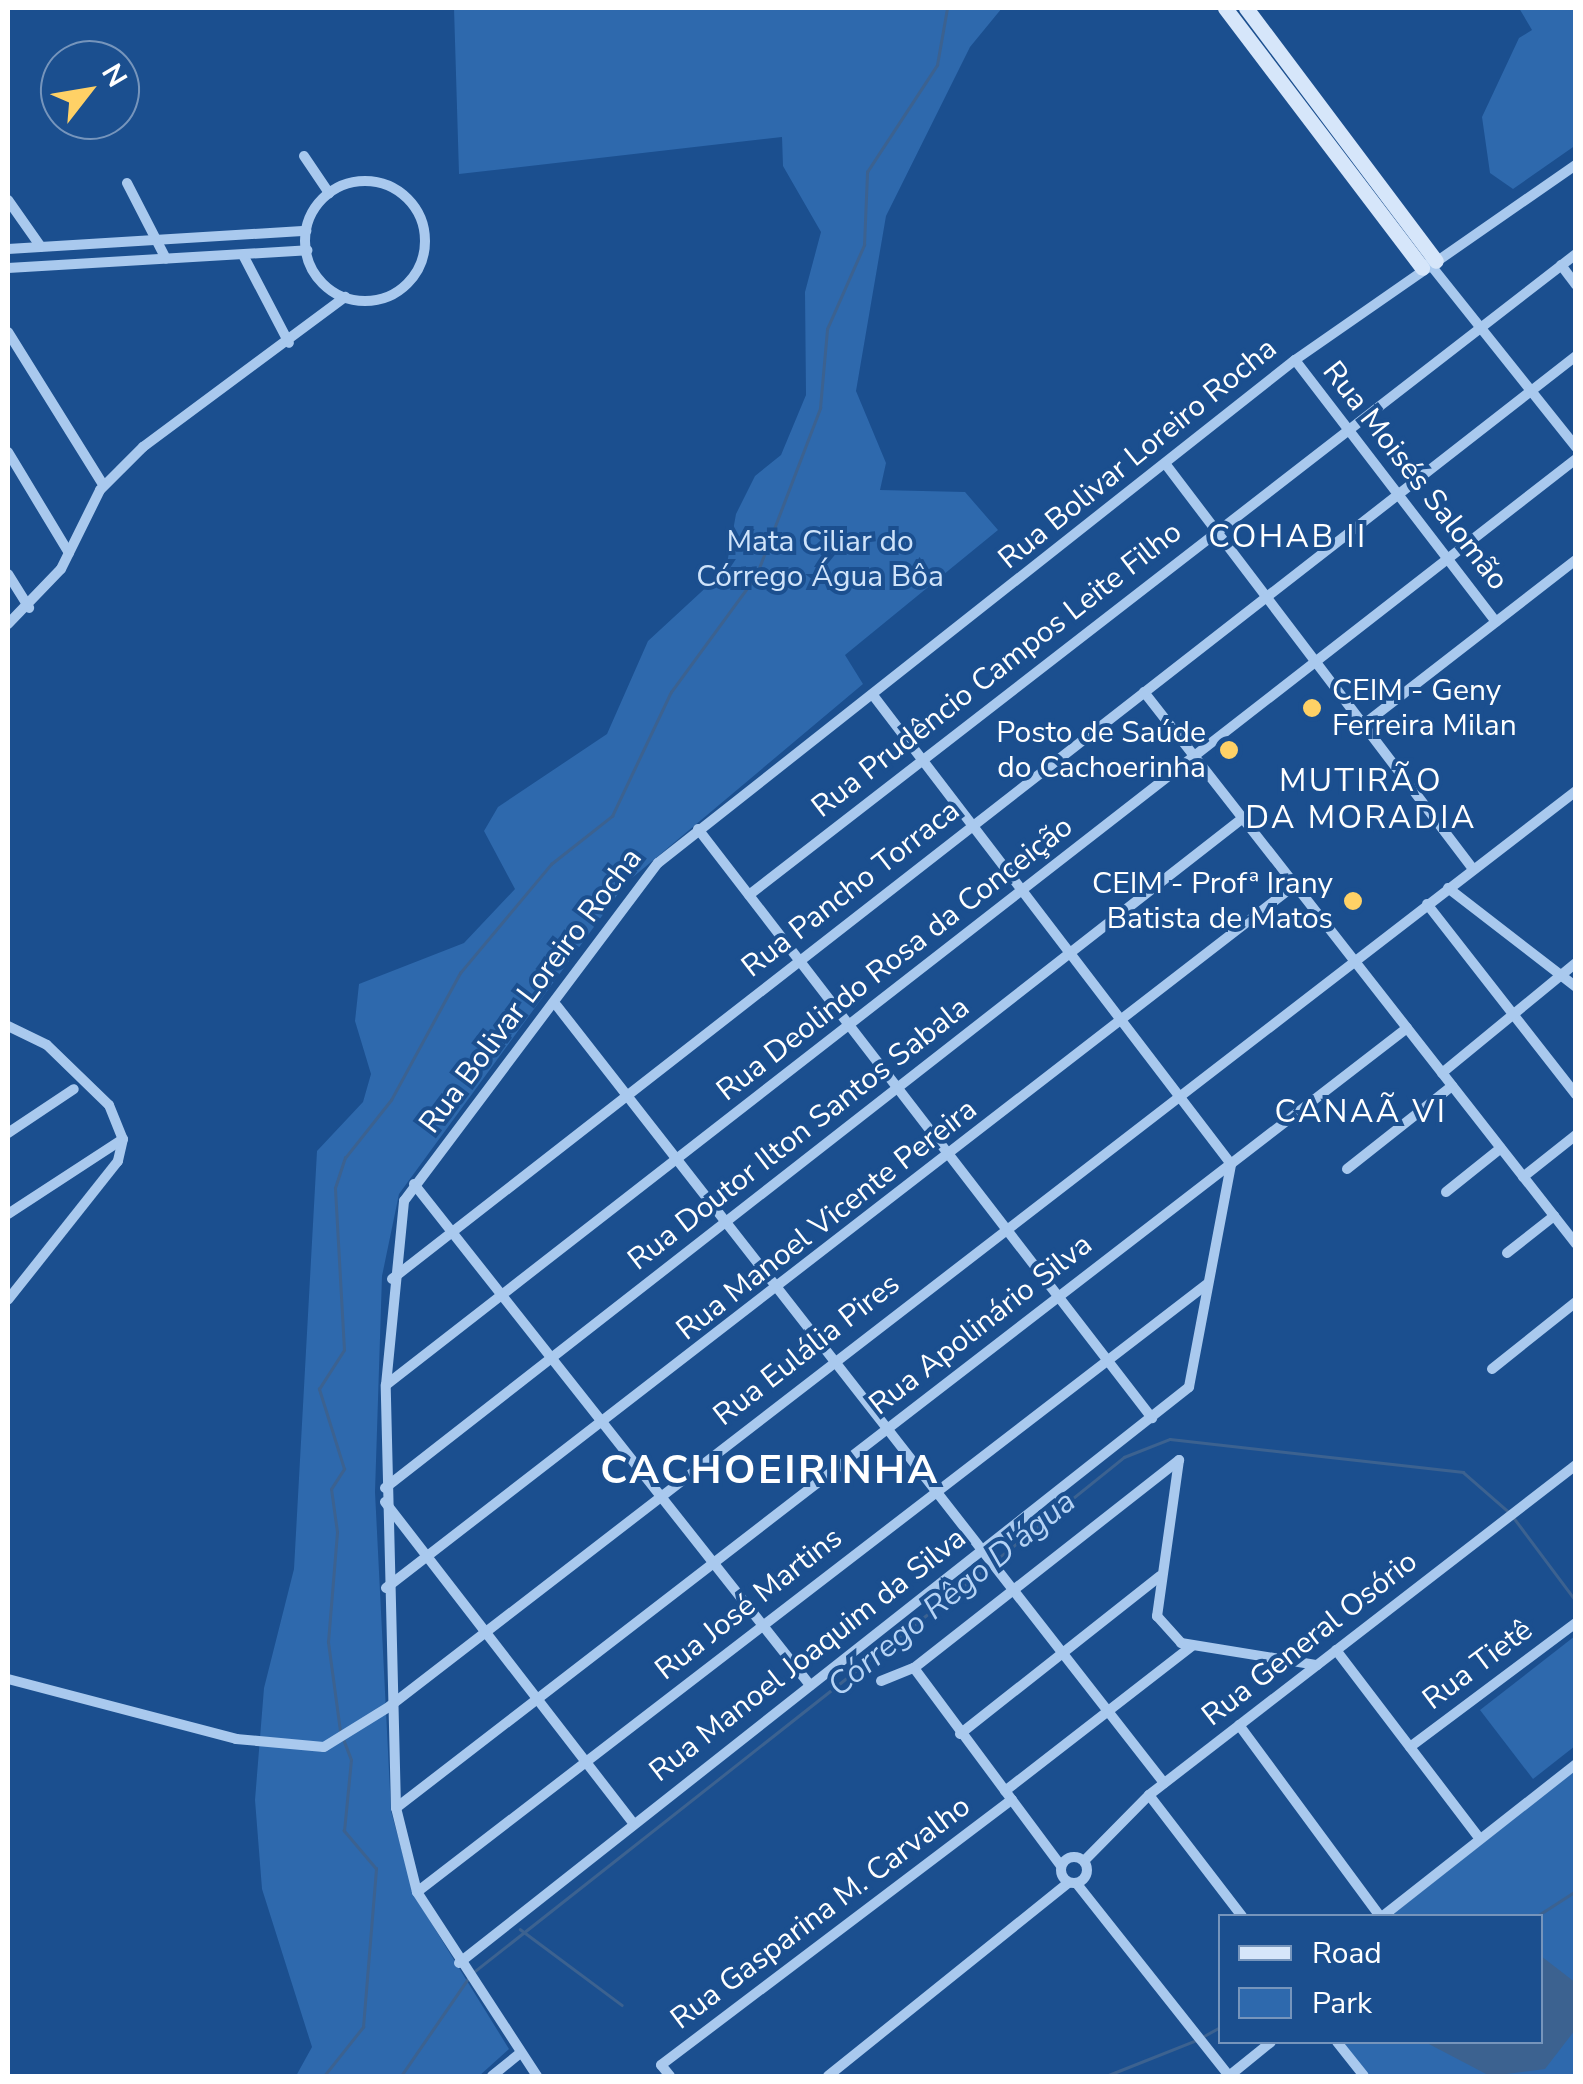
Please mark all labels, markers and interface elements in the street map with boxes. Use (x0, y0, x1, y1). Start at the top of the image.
north arrow (40, 40, 140, 140)
text: N (92, 57, 136, 94)
street label: Rua Bolivar Loreiro Rocha (992, 331, 1284, 577)
street label: Rua Moisés Salomão (1315, 354, 1515, 598)
street label: Rua Prudêncio Campos Leite Filho (805, 514, 1189, 826)
district label: COHAB II (1208, 518, 1368, 556)
park label: Mata Ciliar do Córrego Água Bôa (696, 524, 944, 594)
place label: CEIM - Geny Ferreira Milan (1332, 673, 1517, 744)
marker: CEIM - Geny Ferreira Milan (1301, 697, 1323, 719)
place label: Posto de Saúde do Cachoerinha (996, 715, 1206, 786)
marker: Posto de Saúde do Cachoerinha (1216, 737, 1242, 763)
district label: MUTIRÃO DA MORADIA (1245, 763, 1477, 838)
street label: Rua Pancho Torraca (735, 793, 967, 985)
street label: Rua Deolindo Rosa da Conceição (710, 809, 1080, 1109)
street label: Rua Bolivar Loreiro Rocha (412, 841, 650, 1141)
place label: CEIM - Profª Irany Batista de Matos (1092, 866, 1333, 936)
marker: CEIM - Profª Irany Batista de Matos (1342, 890, 1364, 912)
street label: Rua Doutor Ilton Santos Sabala (621, 990, 977, 1278)
street label: Rua Manoel Vicente Pereira (670, 1092, 984, 1348)
district label: CANAÃ VI (1274, 1093, 1448, 1131)
street label: Rua Apolinário Silva (863, 1227, 1099, 1423)
street label: Rua Eulália Pires (707, 1266, 907, 1434)
district label: CACHOEIRINHA (600, 1446, 940, 1494)
water label: Córrego Rêgo D'água (821, 1482, 1083, 1706)
street label: Rua Manoel Joaquim da Silva (643, 1520, 973, 1790)
street label: Rua José Martins (648, 1520, 850, 1688)
street label: Rua General Osório (1195, 1544, 1425, 1734)
street label: Rua Tietê (1416, 1612, 1540, 1718)
street label: Rua Gasparina M. Carvalho (664, 1789, 978, 2037)
legend (1218, 1914, 1543, 2044)
text: Road (1312, 1933, 1382, 1974)
text: Park (1312, 1983, 1372, 2024)

